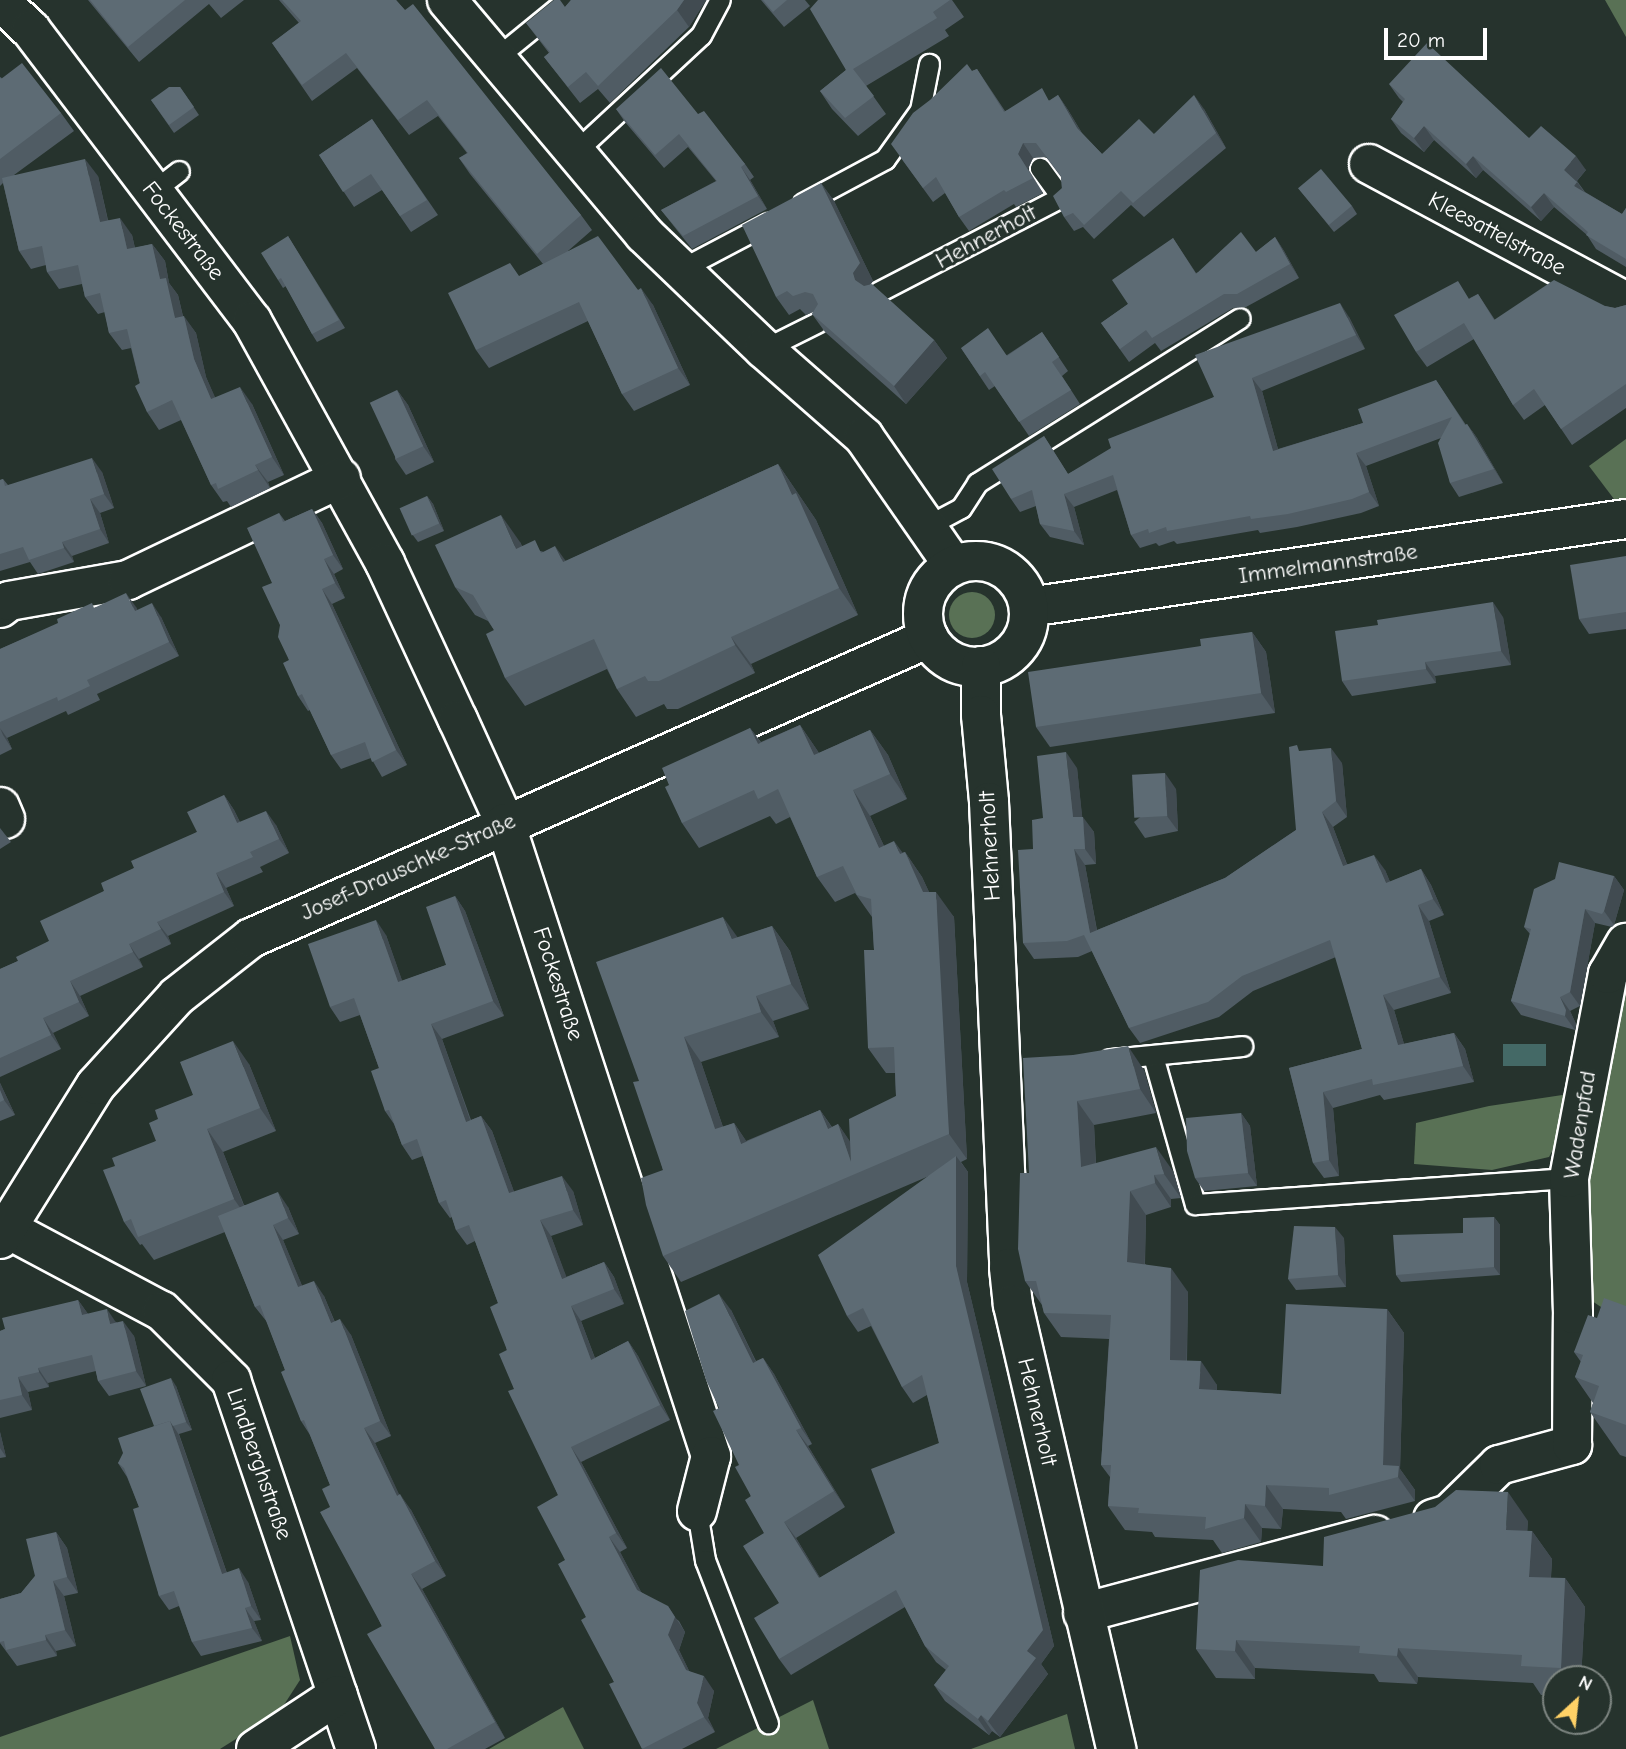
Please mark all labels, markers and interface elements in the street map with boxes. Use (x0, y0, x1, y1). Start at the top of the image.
scale bar (1388, 14, 1491, 58)
text: 20 m (1397, 28, 1445, 52)
street label: Fockestraße (136, 176, 230, 286)
street label: Kleesattelstraße (1424, 186, 1570, 282)
street label: Hehnerholt (931, 199, 1041, 275)
street label: Immelmannstraße (1237, 538, 1419, 590)
street label: Hehnerholt (973, 790, 1007, 902)
street label: Josef-Drauschke-Straße (296, 807, 520, 927)
street label: Fockestraße (527, 924, 589, 1044)
street label: Wadenpfad (1558, 1069, 1602, 1181)
street label: Hehnerholt (1011, 1355, 1063, 1469)
street label: Lindberghstraße (220, 1384, 298, 1544)
north arrow (1542, 1665, 1612, 1735)
text: N (1575, 1670, 1596, 1696)

